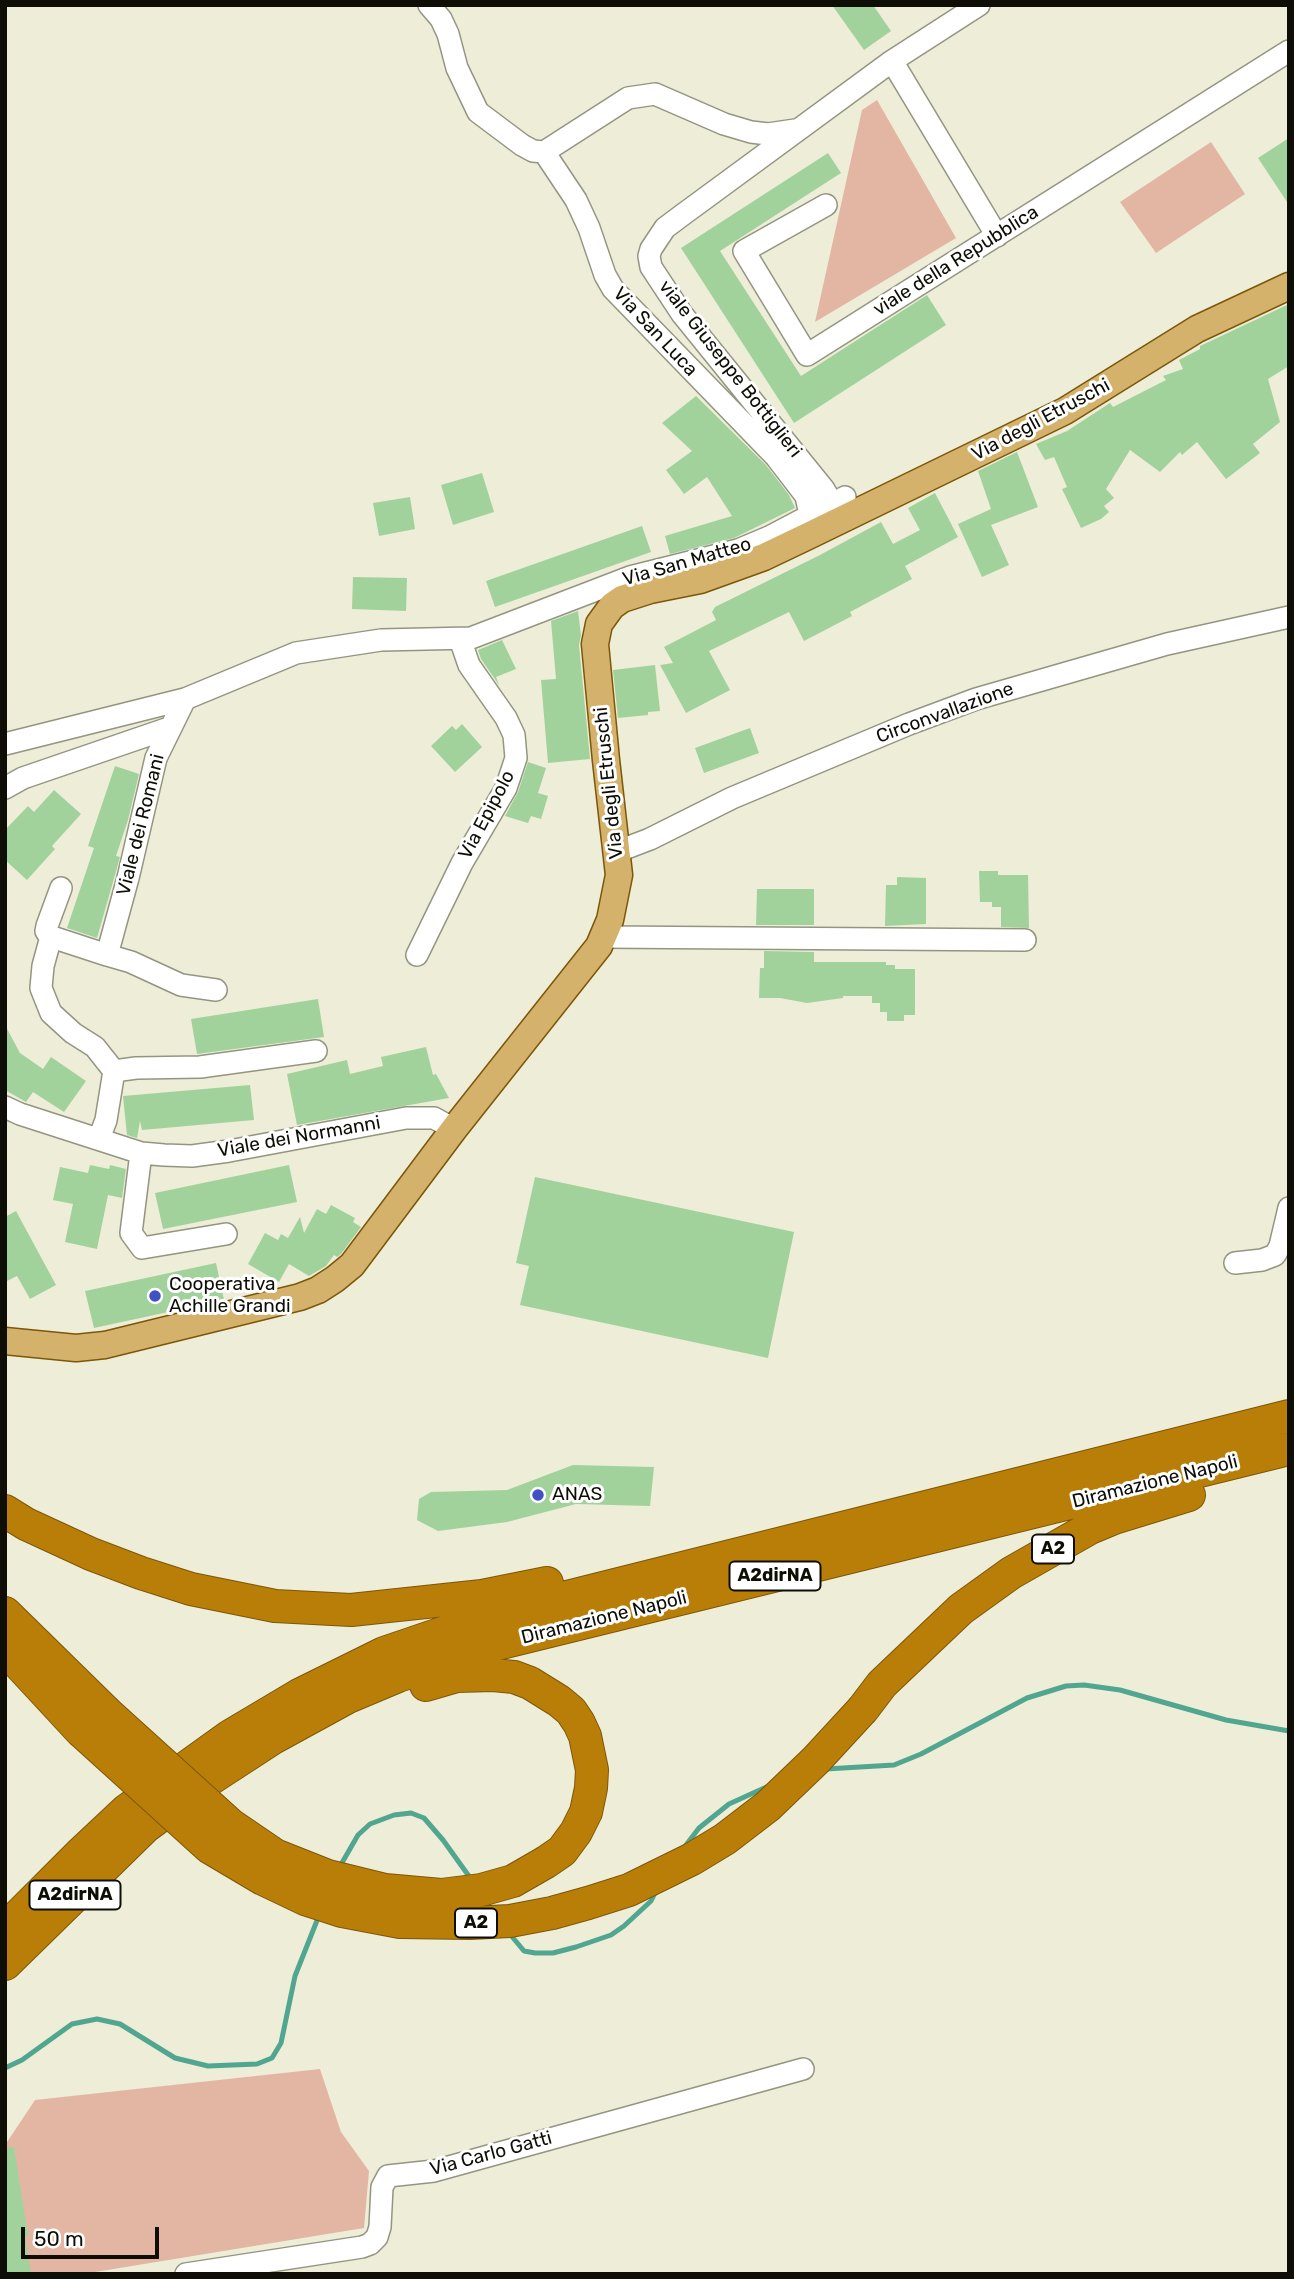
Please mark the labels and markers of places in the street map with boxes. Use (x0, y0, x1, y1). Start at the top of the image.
place label: Cooperativa Achille Grandi (169, 1274, 291, 1318)
marker: Cooperativa Achille Grandi (147, 1288, 163, 1304)
place label: ANAS (552, 1484, 602, 1506)
marker: ANAS (530, 1487, 546, 1503)

